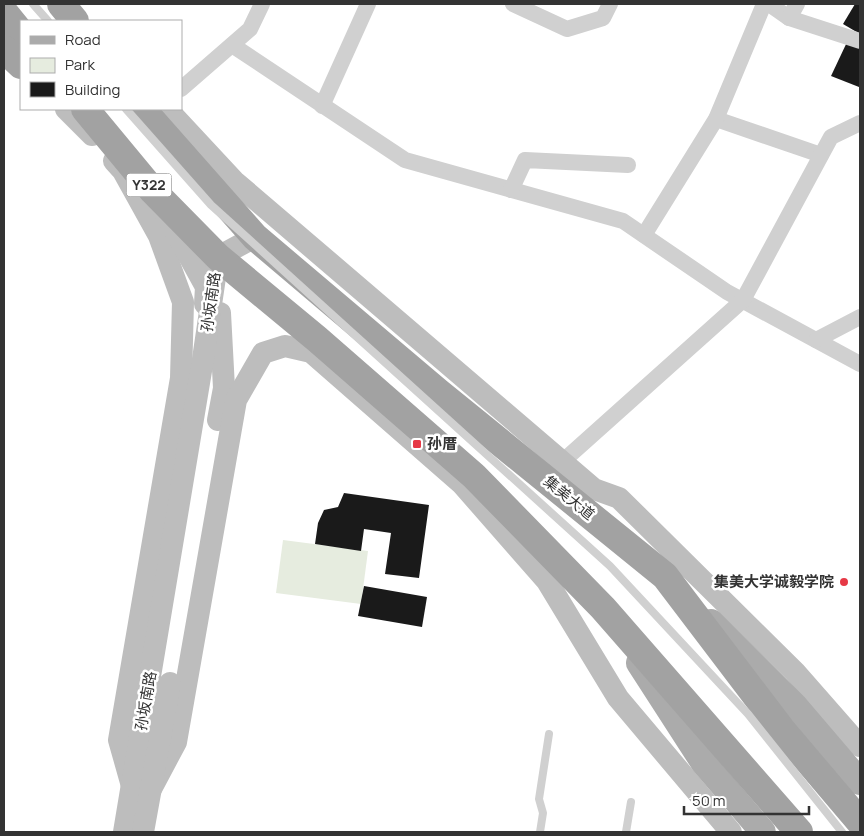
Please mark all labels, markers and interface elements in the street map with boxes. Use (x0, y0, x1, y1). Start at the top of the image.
legend (20, 20, 182, 110)
text: Road (65, 29, 101, 50)
text: Park (65, 54, 95, 75)
text: Building (65, 79, 120, 100)
road number: Y322 (126, 174, 172, 196)
street label: 孙坂南路 (196, 271, 225, 333)
place label: 孙厝 (427, 433, 457, 454)
marker: 孙厝 (411, 438, 423, 450)
street label: 集美大道 (539, 471, 599, 525)
place label: 集美大学诚毅学院 (713, 571, 834, 592)
marker: 集美大学诚毅学院 (838, 576, 850, 588)
street label: 孙坂南路 (130, 670, 161, 732)
scale bar (684, 784, 809, 816)
text: 50 m (692, 790, 726, 811)

